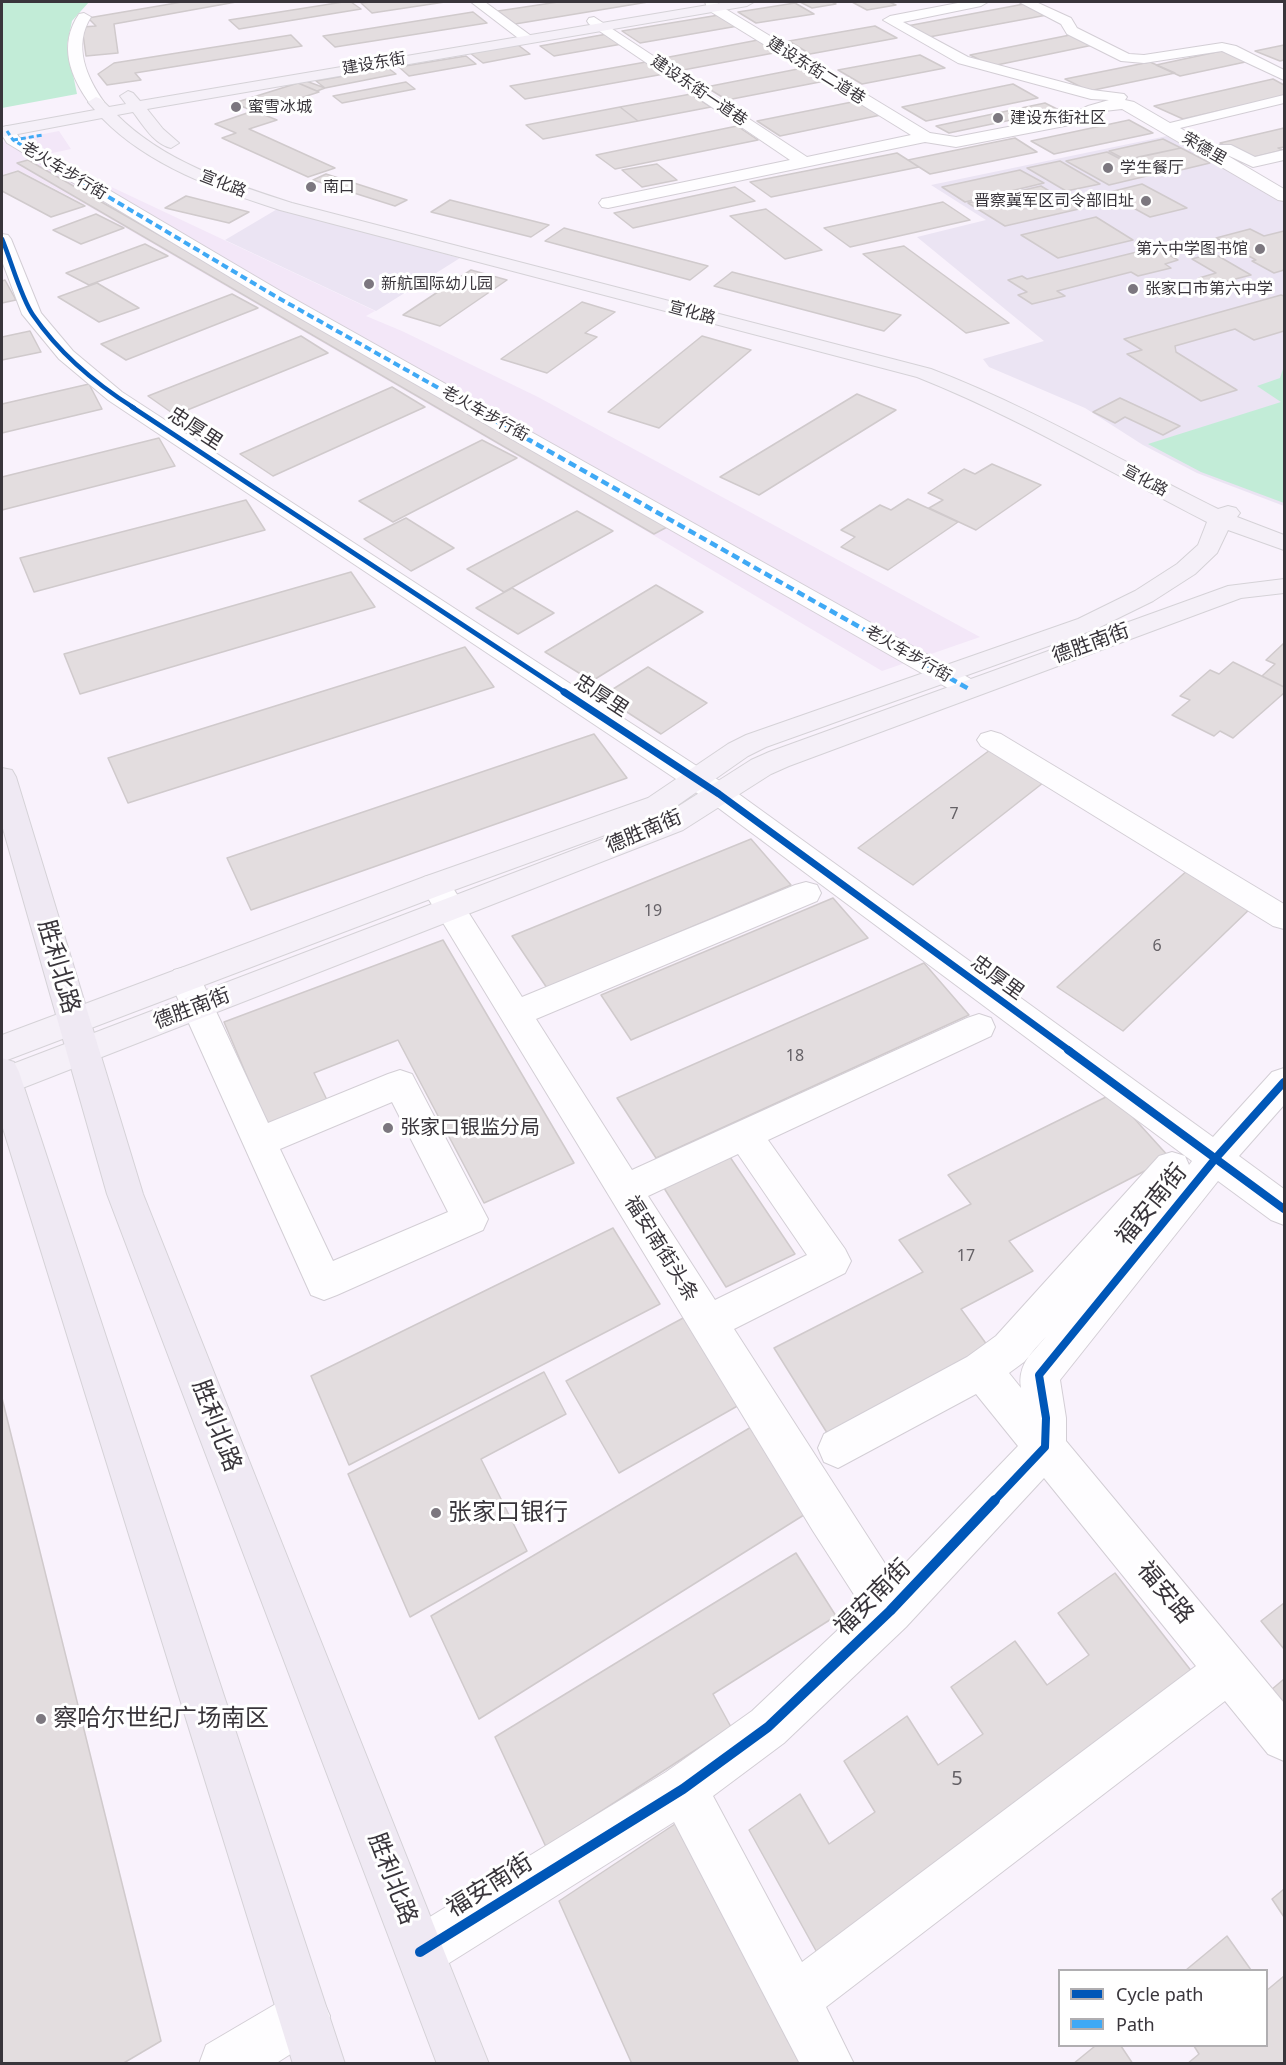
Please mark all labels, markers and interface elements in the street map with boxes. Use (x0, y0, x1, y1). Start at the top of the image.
street label: 建设东街二道巷 (763, 33, 869, 109)
street label: 建设东街 (341, 49, 407, 79)
street label: 建设东街一道巷 (647, 52, 751, 130)
place label: 蜜雪冰城 (248, 97, 312, 117)
marker: 蜜雪冰城 (229, 100, 243, 114)
place label: 建设东街社区 (1010, 108, 1106, 128)
marker: 建设东街社区 (991, 111, 1005, 125)
street label: 荣德里 (1178, 129, 1230, 169)
street label: 老火车步行街 (18, 138, 110, 204)
place label: 学生餐厅 (1120, 158, 1184, 178)
marker: 学生餐厅 (1101, 161, 1115, 175)
street label: 宣化路 (197, 166, 249, 202)
place label: 南口 (323, 177, 355, 197)
marker: 南口 (304, 180, 318, 194)
place label: 晋察冀军区司令部旧址 (974, 191, 1134, 211)
marker: 晋察冀军区司令部旧址 (1139, 194, 1153, 208)
place label: 第六中学图书馆 (1136, 239, 1248, 259)
marker: 第六中学图书馆 (1253, 242, 1267, 256)
place label: 新航国际幼儿园 (381, 274, 493, 294)
marker: 新航国际幼儿园 (362, 277, 376, 291)
place label: 张家口市第六中学 (1145, 279, 1273, 299)
marker: 张家口市第六中学 (1126, 282, 1140, 296)
street label: 宣化路 (666, 298, 718, 328)
street label: 老火车步行街 (438, 382, 532, 446)
street label: 忠厚里 (163, 403, 227, 455)
street label: 宣化路 (1119, 461, 1171, 501)
street label: 德胜南街 (1049, 619, 1133, 669)
street label: 老火车步行街 (862, 622, 954, 686)
street label: 忠厚里 (569, 670, 633, 722)
house number: 7 (949, 804, 959, 824)
street label: 德胜南街 (602, 805, 686, 859)
house number: 19 (644, 901, 662, 921)
street label: 胜利北路 (31, 917, 85, 1017)
house number: 6 (1152, 936, 1162, 956)
street label: 忠厚里 (966, 951, 1028, 1005)
street label: 德胜南街 (150, 983, 234, 1035)
house number: 18 (786, 1046, 804, 1066)
place label: 张家口银监分局 (400, 1116, 540, 1140)
marker: 张家口银监分局 (381, 1121, 395, 1135)
street label: 福安南街 (1111, 1159, 1193, 1251)
street label: 福安南街头条 (619, 1192, 703, 1306)
house number: 17 (957, 1246, 975, 1266)
street label: 胜利北路 (185, 1376, 247, 1476)
place label: 张家口银行 (448, 1499, 568, 1527)
marker: 张家口银行 (429, 1506, 443, 1520)
street label: 福安南街 (829, 1554, 917, 1642)
street label: 福安路 (1131, 1556, 1199, 1630)
place label: 察哈尔世纪广场南区 (53, 1705, 269, 1733)
marker: 察哈尔世纪广场南区 (34, 1712, 48, 1726)
house number: 5 (951, 1767, 963, 1791)
street label: 胜利北路 (361, 1829, 423, 1929)
street label: 福安南街 (442, 1848, 538, 1924)
legend (1058, 1969, 1268, 2047)
text: Cycle path (1116, 1982, 1203, 2006)
text: Path (1116, 2012, 1155, 2036)

